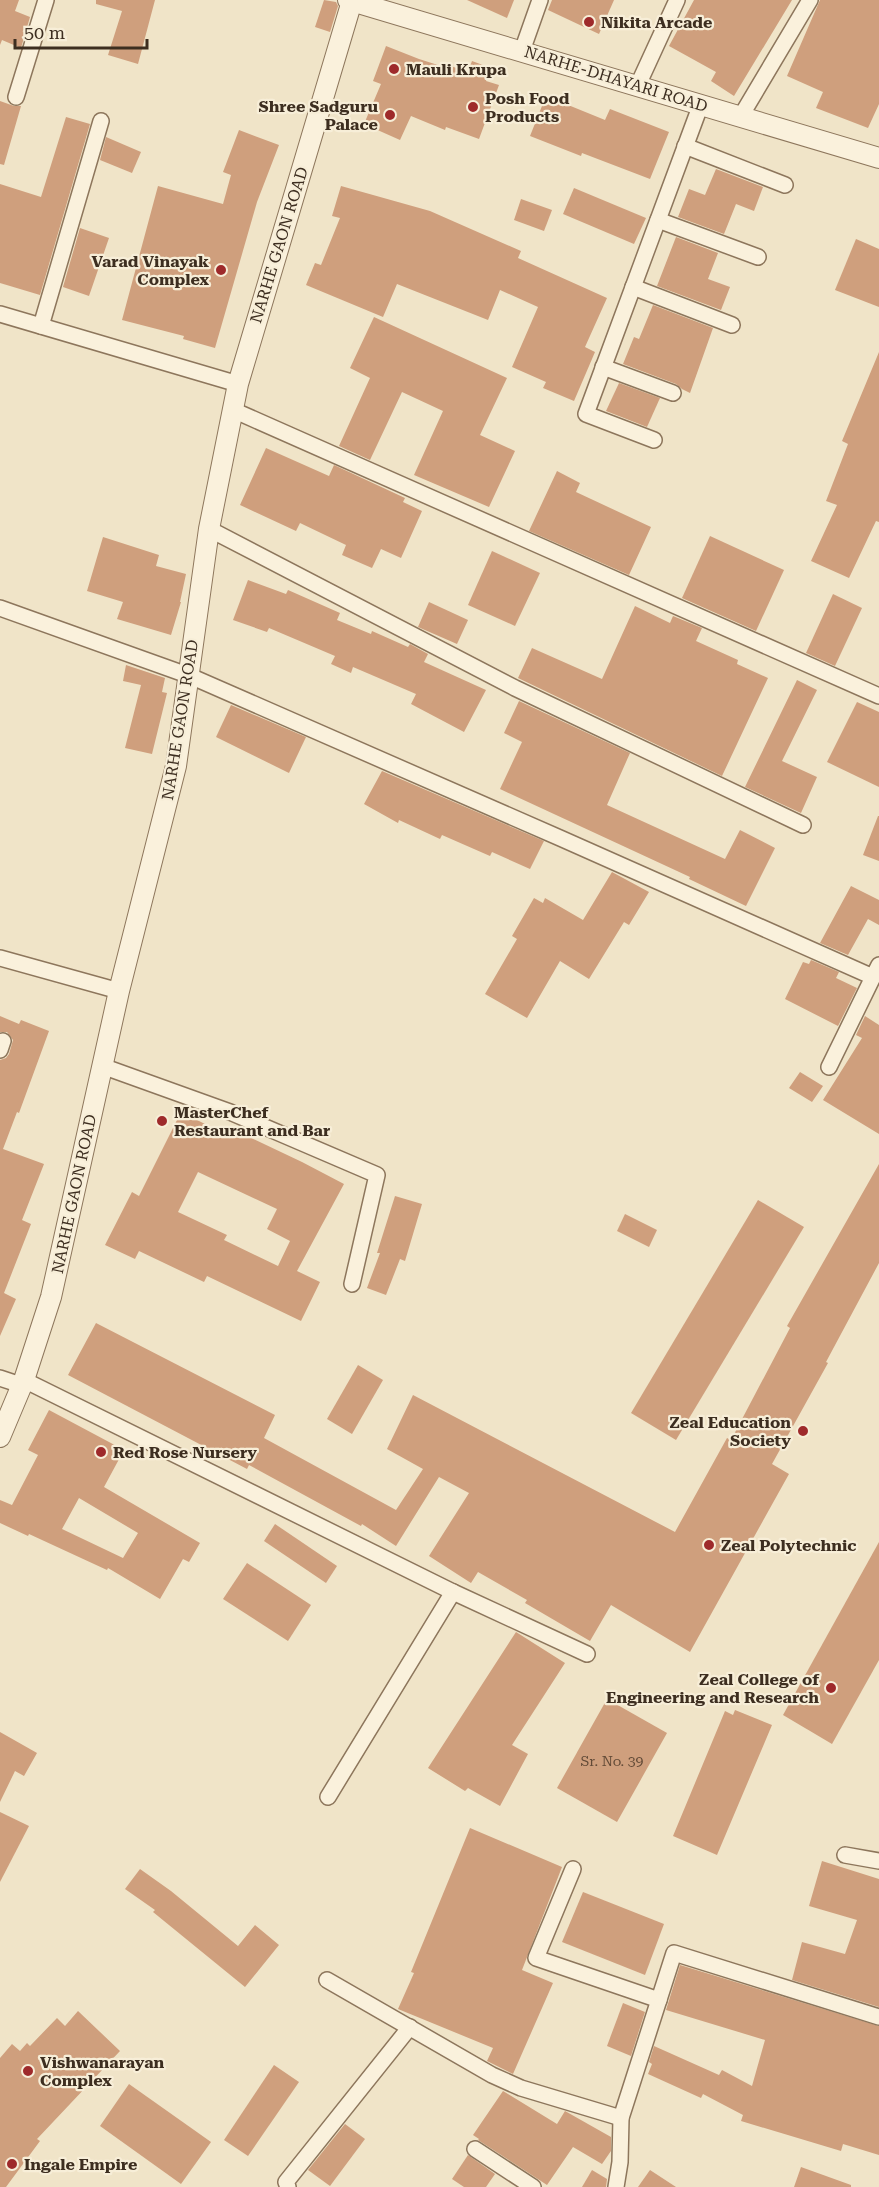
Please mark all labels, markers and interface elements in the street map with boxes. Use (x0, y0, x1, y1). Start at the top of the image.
scale bar (15, 12, 147, 50)
place label: Nikita Arcade (601, 13, 712, 32)
marker: Nikita Arcade (582, 15, 596, 29)
text: 50 m (24, 22, 65, 43)
street label: NARHE-DHAYARI ROAD (522, 42, 710, 116)
place label: Mauli Krupa (406, 60, 507, 79)
marker: Mauli Krupa (387, 62, 401, 76)
place label: Posh Food Products (485, 89, 570, 126)
place label: Shree Sadguru Palace (259, 97, 378, 134)
marker: Posh Food Products (466, 100, 480, 114)
marker: Shree Sadguru Palace (383, 108, 397, 122)
street label: NARHE GAON ROAD (246, 165, 312, 325)
place label: Varad Vinayak Complex (91, 252, 210, 289)
marker: Varad Vinayak Complex (214, 263, 228, 277)
street label: NARHE GAON ROAD (158, 638, 202, 802)
place label: MasterChef Restaurant and Bar (174, 1103, 330, 1140)
street label: NARHE GAON ROAD (48, 1113, 100, 1275)
marker: MasterChef Restaurant and Bar (155, 1114, 169, 1128)
place label: Zeal Education Society (669, 1413, 791, 1450)
marker: Zeal Education Society (796, 1424, 810, 1438)
place label: Red Rose Nursery (113, 1443, 257, 1462)
marker: Red Rose Nursery (94, 1445, 108, 1459)
place label: Zeal Polytechnic (721, 1536, 857, 1555)
marker: Zeal Polytechnic (702, 1538, 716, 1552)
place label: Zeal College of Engineering and Research (606, 1670, 820, 1707)
marker: Zeal College of Engineering and Research (824, 1681, 838, 1695)
house number: Sr. No. 39 (581, 1753, 644, 1769)
place label: Vishwanarayan Complex (40, 2053, 165, 2090)
marker: Vishwanarayan Complex (21, 2064, 35, 2078)
place label: Ingale Empire (24, 2155, 137, 2174)
marker: Ingale Empire (5, 2157, 19, 2171)

